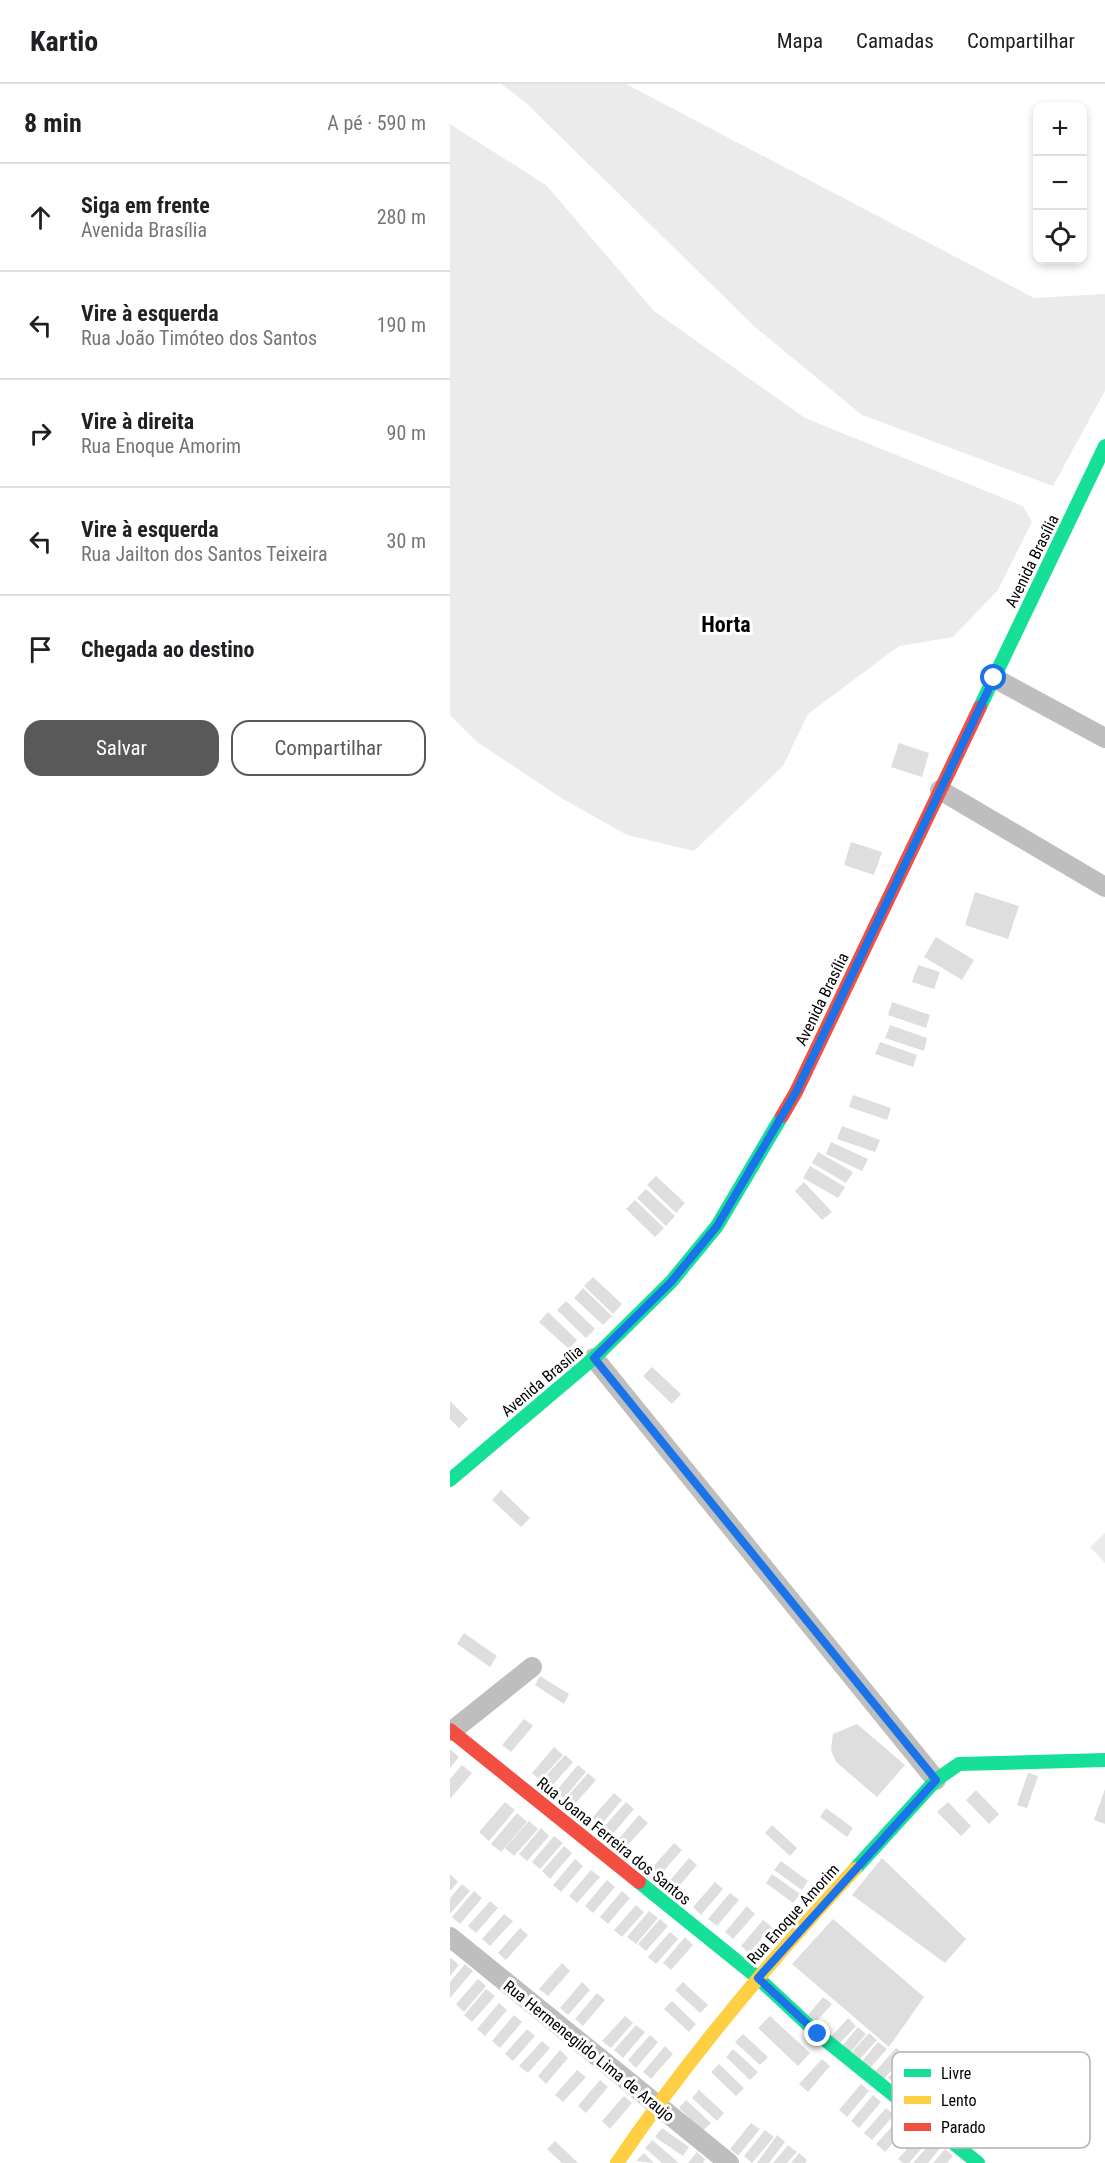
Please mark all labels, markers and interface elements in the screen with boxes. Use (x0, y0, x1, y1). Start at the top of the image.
text: Kartio (30, 25, 98, 58)
text: Mapa (777, 29, 823, 53)
text: Camadas (856, 29, 934, 53)
text: Compartilhar (967, 29, 1075, 53)
map controls (1033, 102, 1087, 264)
button: + (1033, 102, 1087, 156)
text: 8 min (24, 108, 82, 138)
text: A pé · 590 m (327, 111, 426, 135)
button: − (1033, 156, 1087, 210)
text: Siga em frente (81, 193, 210, 218)
icon: ahead (24, 201, 57, 234)
text: 280 m (377, 205, 426, 229)
button: locate (1033, 210, 1087, 264)
text: Avenida Brasília (81, 218, 207, 242)
text: Vire à esquerda (81, 301, 219, 326)
icon: left (24, 309, 57, 342)
text: 190 m (377, 313, 426, 337)
text: Rua João Timóteo dos Santos (81, 326, 317, 350)
text: Vire à direita (81, 409, 194, 434)
icon: right (24, 417, 57, 450)
text: 90 m (387, 421, 426, 445)
text: Rua Enoque Amorim (81, 434, 241, 458)
street label: Avenida Brasília (1001, 512, 1063, 610)
text: Vire à esquerda (81, 517, 219, 542)
icon: left (24, 525, 57, 558)
text: 30 m (387, 529, 426, 553)
text: Rua Jailton dos Santos Teixeira (81, 542, 328, 566)
district label: Horta (701, 612, 751, 637)
icon: arrive (24, 633, 57, 666)
text: Chegada ao destino (81, 637, 255, 662)
route start (980, 664, 1006, 690)
button: Salvar (24, 720, 219, 776)
button: Compartilhar (231, 720, 426, 776)
street label: Avenida Brasília (791, 950, 853, 1048)
street label: Avenida Brasília (497, 1341, 587, 1421)
street label: Rua Joana Ferreira dos Santos (533, 1773, 695, 1909)
street label: Rua Enoque Amorim (743, 1860, 843, 1968)
street label: Rua Hermenegildo Lima de Araujo (500, 1976, 678, 2126)
route end (804, 2020, 830, 2046)
legend (892, 2052, 1090, 2148)
text: Livre (941, 2064, 971, 2083)
text: Lento (941, 2091, 976, 2110)
text: Parado (941, 2118, 986, 2137)

